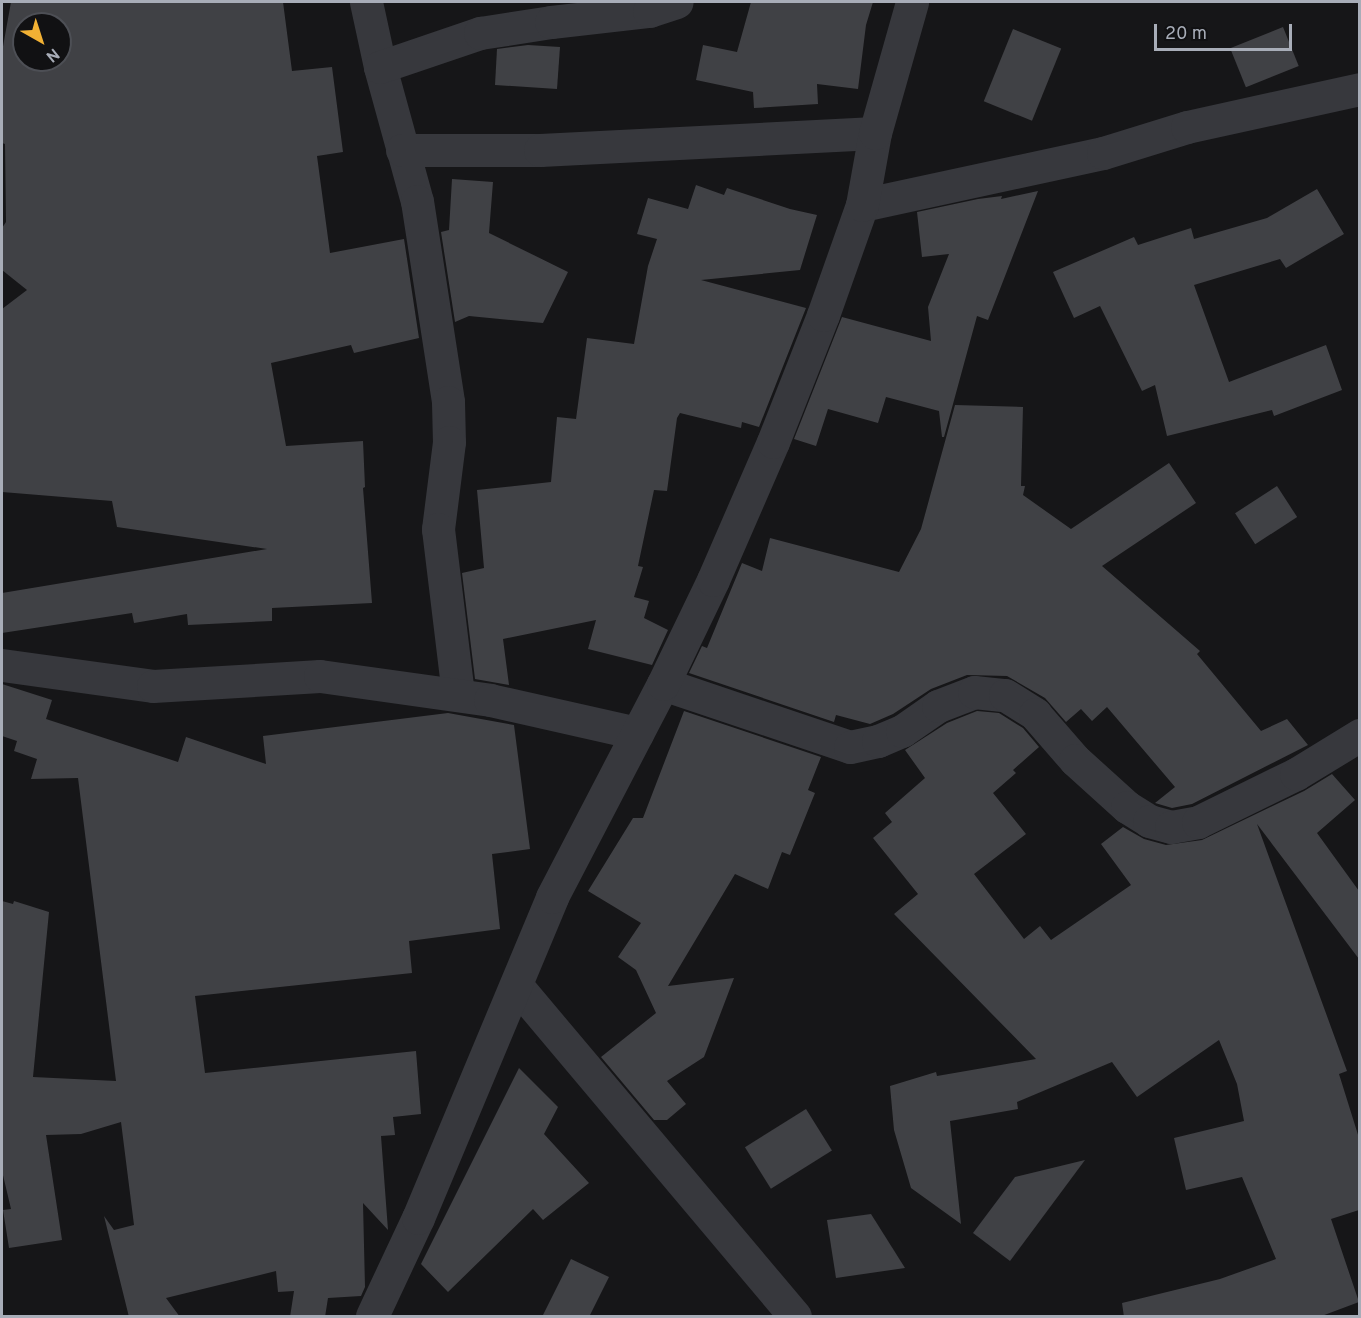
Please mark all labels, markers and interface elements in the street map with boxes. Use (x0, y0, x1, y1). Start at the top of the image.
north arrow (12, 12, 72, 72)
scale bar (1157, 12, 1295, 50)
text: 20 m (1165, 23, 1207, 46)
text: N (41, 43, 63, 66)

